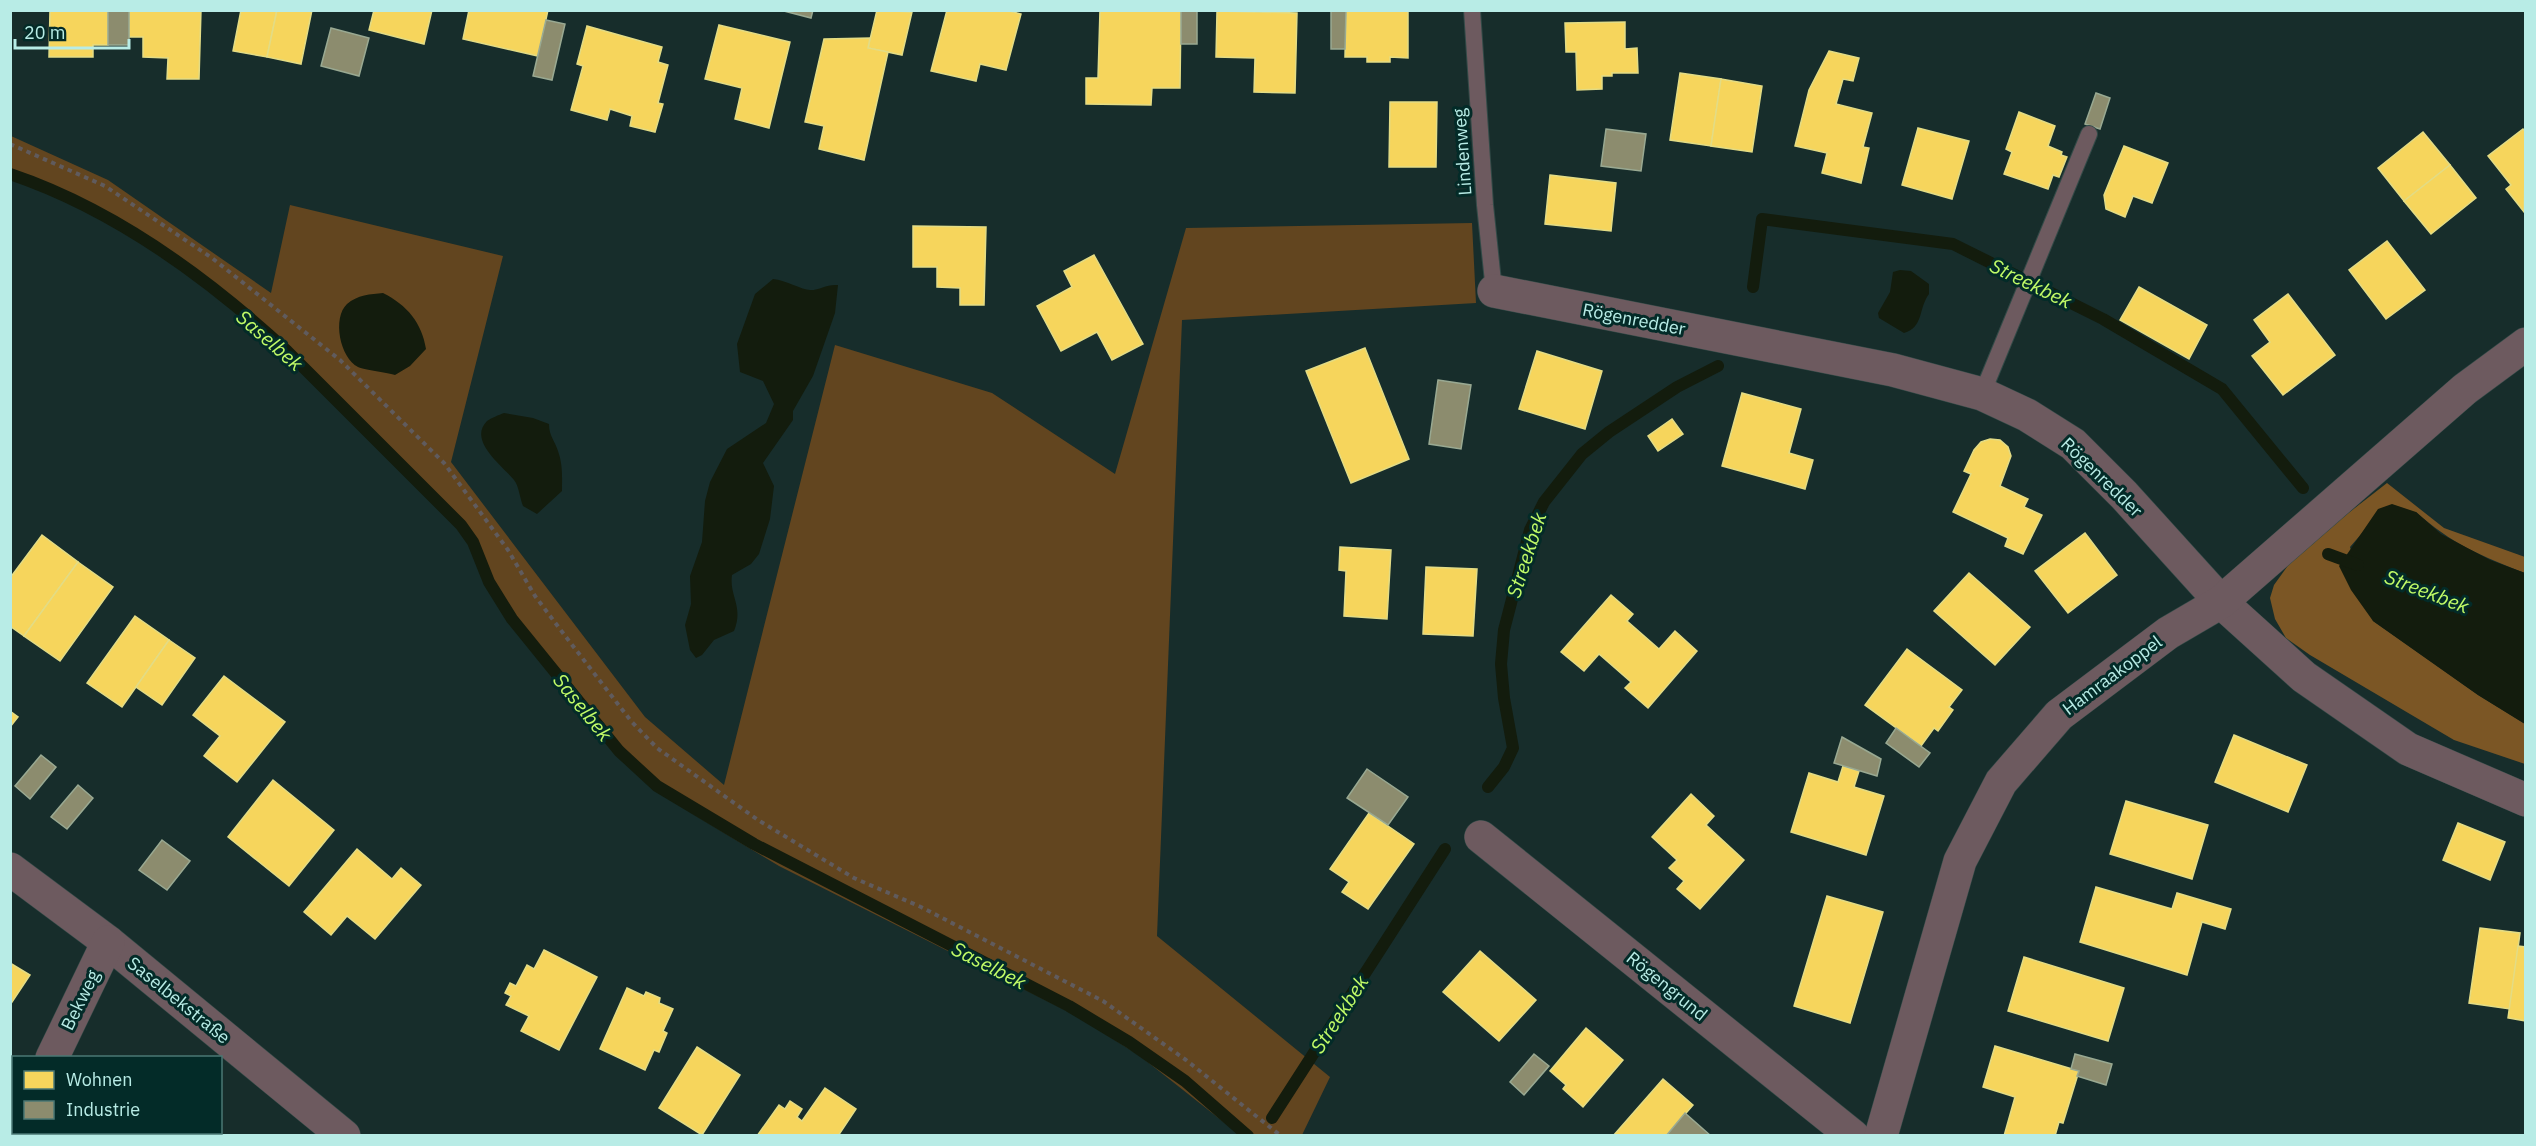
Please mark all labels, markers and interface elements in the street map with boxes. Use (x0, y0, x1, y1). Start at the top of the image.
scale bar (15, 12, 129, 50)
text: 20 m (24, 21, 66, 44)
street label: Lindenweg (1447, 107, 1477, 196)
water label: Streekbek (1986, 252, 2077, 315)
street label: Rögenredder (1580, 298, 1688, 340)
water label: Saselbek (231, 304, 310, 377)
street label: Rögenredder (2056, 432, 2148, 522)
water label: Streekbek (1500, 508, 1553, 601)
water label: Streekbek (2381, 563, 2473, 620)
street label: Hamraakoppel (2058, 630, 2166, 720)
water label: Saselbek (547, 667, 619, 747)
water label: Saselbek (947, 935, 1031, 996)
street label: Rögengrund (1622, 946, 1712, 1026)
street label: Saselbekstraße (123, 951, 235, 1049)
street label: Bekweg (56, 966, 105, 1034)
water label: Streekbek (1304, 969, 1375, 1058)
legend (12, 1056, 222, 1134)
text: Wohnen (66, 1068, 132, 1091)
text: Industrie (66, 1098, 140, 1121)

